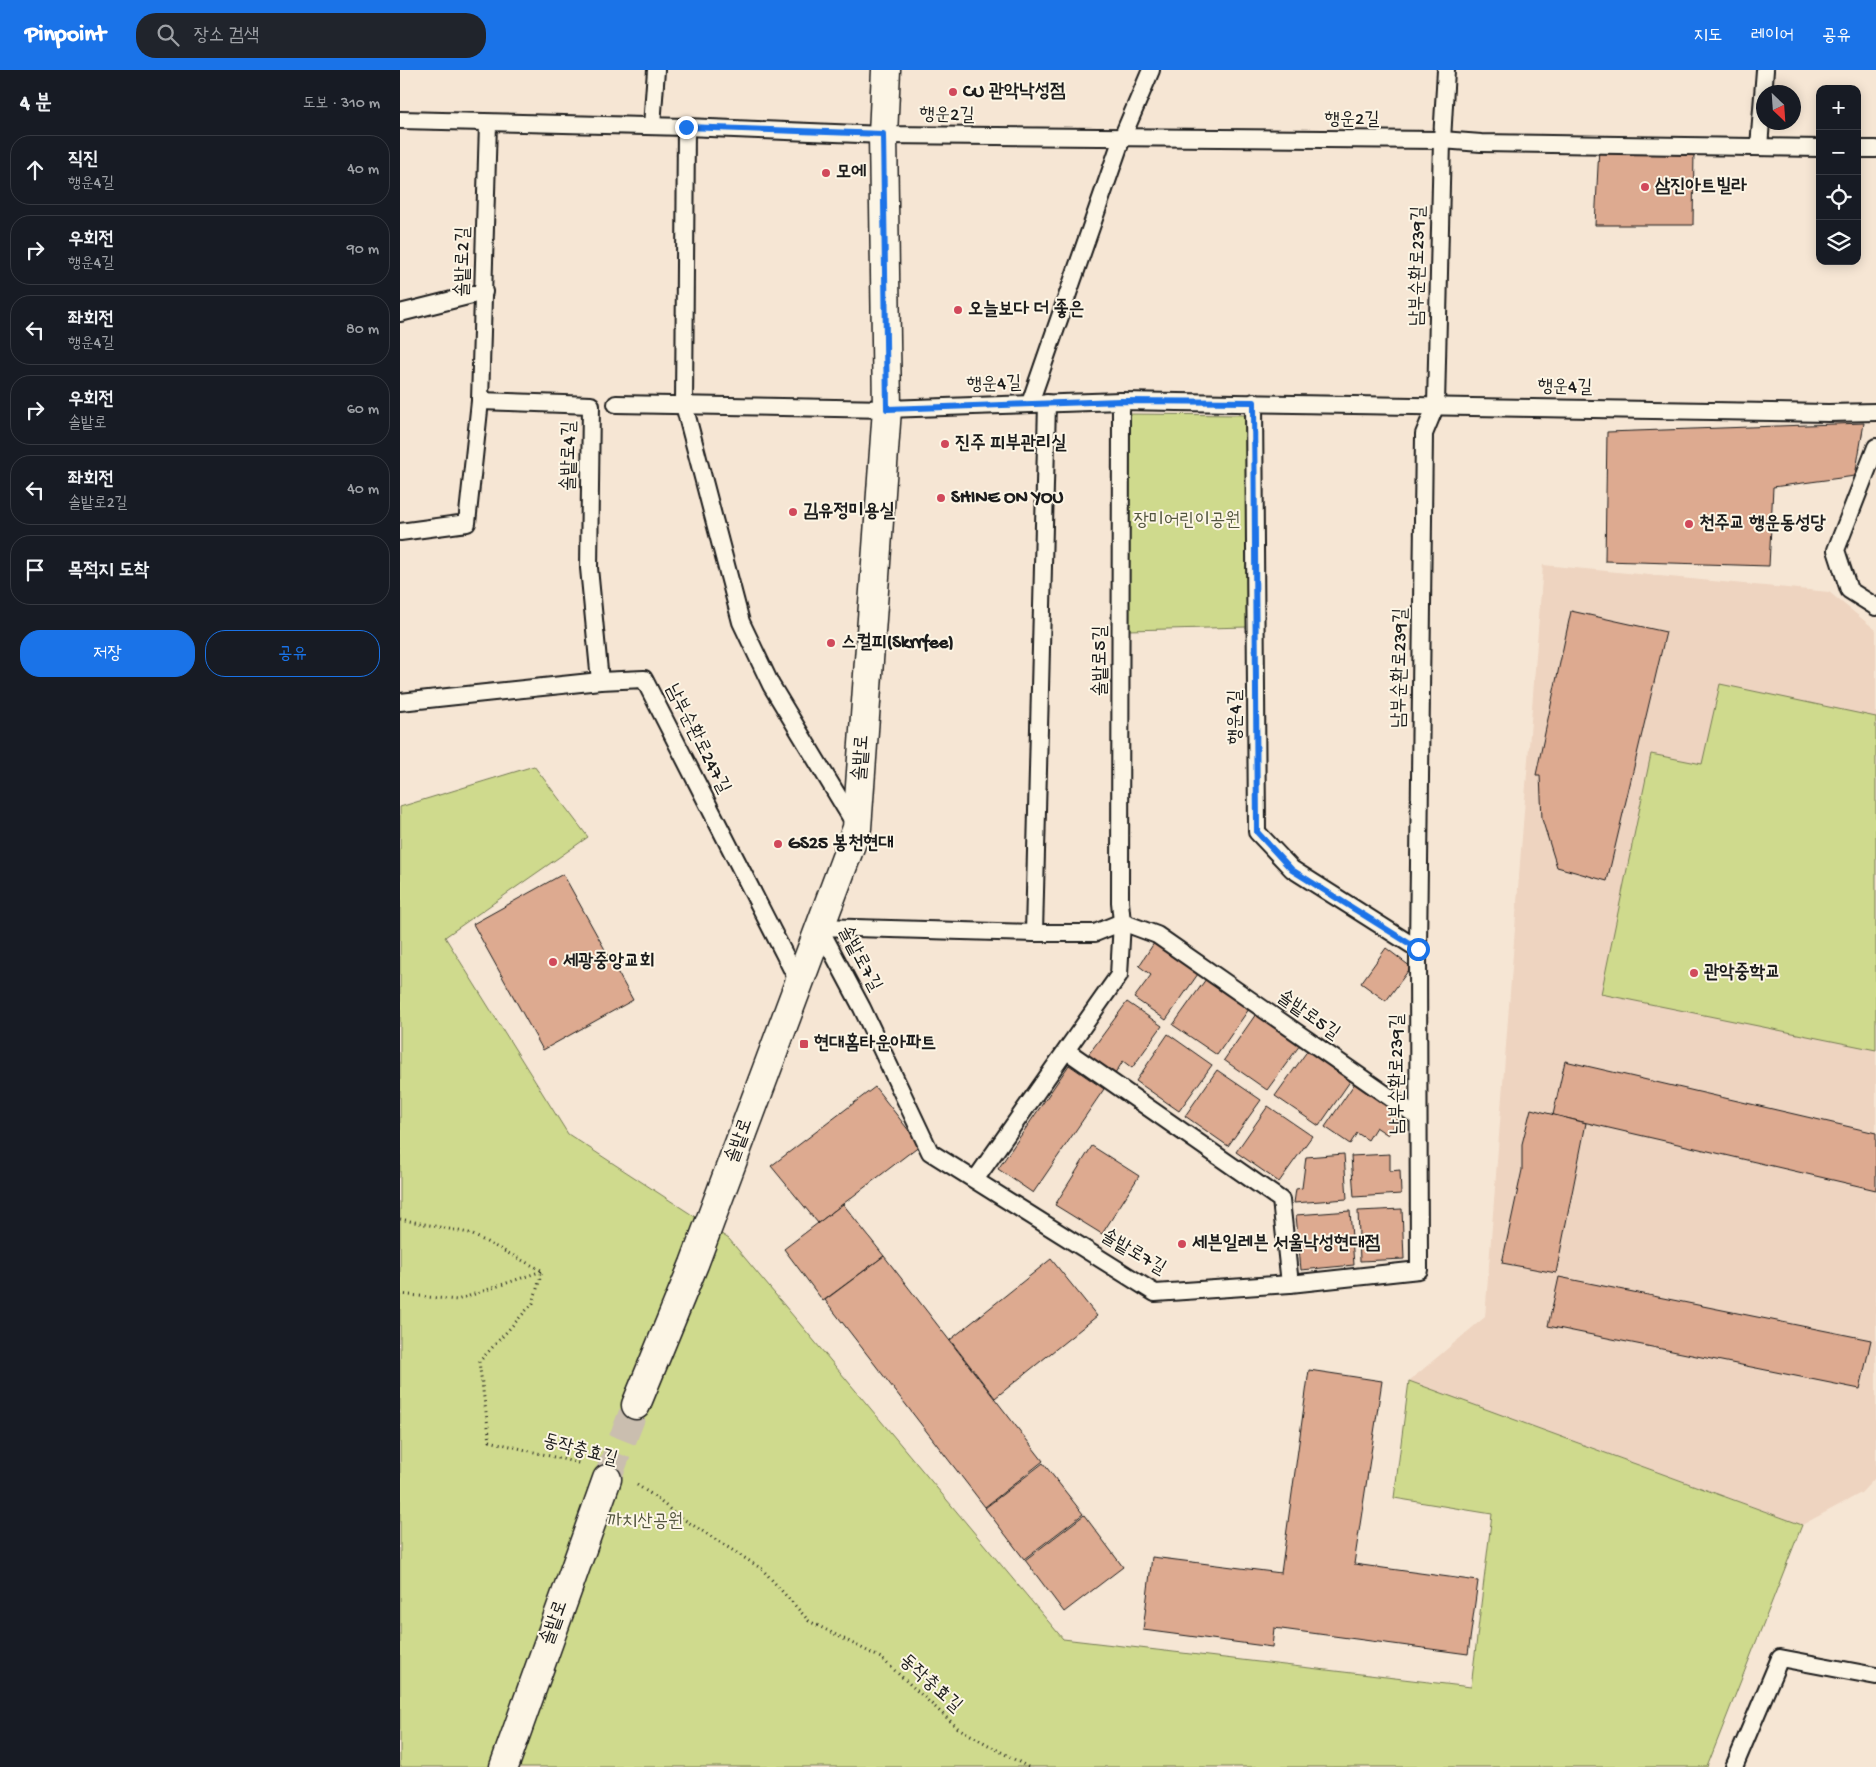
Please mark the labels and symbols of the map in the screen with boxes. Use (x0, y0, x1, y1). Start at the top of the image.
place label: CU 관악낙성점 (962, 81, 1066, 104)
north arrow (1756, 85, 1801, 130)
marker: CU 관악낙성점 (947, 86, 959, 98)
street label: 행운2길 (919, 104, 975, 128)
street label: 행운2길 (1324, 109, 1380, 132)
route end (675, 116, 698, 139)
place label: 모에 (836, 162, 867, 185)
marker: 모에 (820, 167, 832, 179)
place label: 삼진아트빌라 (1655, 176, 1747, 199)
marker: 삼진아트빌라 (1639, 181, 1651, 193)
street label: 남부순환로239길 (1406, 206, 1432, 326)
street label: 솔밭로2길 (452, 227, 476, 297)
place label: 오늘보다 더 좋은 (968, 298, 1084, 322)
marker: 오늘보다 더 좋은 (952, 304, 964, 316)
street label: 행운4길 (966, 373, 1022, 397)
street label: 행운4길 (1537, 376, 1593, 400)
street label: 솔밭로4길 (558, 421, 582, 491)
place label: 진주 피부관리실 (955, 433, 1067, 456)
marker: 진주 피부관리실 (939, 438, 951, 450)
place label: SHINE ON YOU (951, 487, 1064, 510)
marker: SHINE ON YOU (935, 492, 947, 504)
place label: 김유정미용실 (803, 501, 895, 524)
marker: 김유정미용실 (787, 506, 799, 518)
park label: 장미어린이공원 (1133, 510, 1241, 533)
place label: 천주교 행운동성당 (1699, 513, 1827, 536)
marker: 천주교 행운동성당 (1683, 518, 1695, 530)
street label: 남부순환로239길 (1388, 608, 1414, 728)
street label: 솔밭로5길 (1090, 625, 1113, 697)
place label: 스컬피(Skrrfee) (841, 632, 954, 655)
marker: 스컬피(Skrrfee) (825, 637, 837, 649)
street label: 남부순환로247길 (660, 680, 734, 798)
street label: 행운4길 (1225, 690, 1248, 744)
street label: 솔밭로 (849, 734, 875, 782)
place label: GS25 봉천현대 (788, 833, 894, 856)
marker: GS25 봉천현대 (772, 838, 784, 850)
street label: 솔밭로7길 (832, 922, 886, 996)
route start (1407, 938, 1430, 961)
place label: 세광중앙교회 (563, 951, 655, 974)
marker: 세광중앙교회 (547, 956, 559, 968)
place label: 관악중학교 (1704, 962, 1780, 985)
marker: 관악중학교 (1688, 967, 1700, 979)
street label: 솔밭로5길 (1272, 986, 1344, 1046)
street label: 남부순환로239길 (1387, 1014, 1410, 1134)
place label: 현대홈타운아파트 (814, 1032, 936, 1056)
marker: 현대홈타운아파트 (798, 1038, 810, 1050)
street label: 솔밭로 (721, 1116, 759, 1166)
street label: 솔밭로7길 (1096, 1225, 1170, 1281)
place label: 세븐일레븐 서울낙성현대점 (1192, 1233, 1381, 1256)
marker: 세븐일레븐 서울낙성현대점 (1176, 1238, 1188, 1250)
street label: 동작충효길 (540, 1430, 620, 1472)
park label: 까치산공원 (607, 1511, 683, 1534)
street label: 솔밭로 (536, 1598, 574, 1648)
street label: 동작충효길 (894, 1650, 966, 1718)

